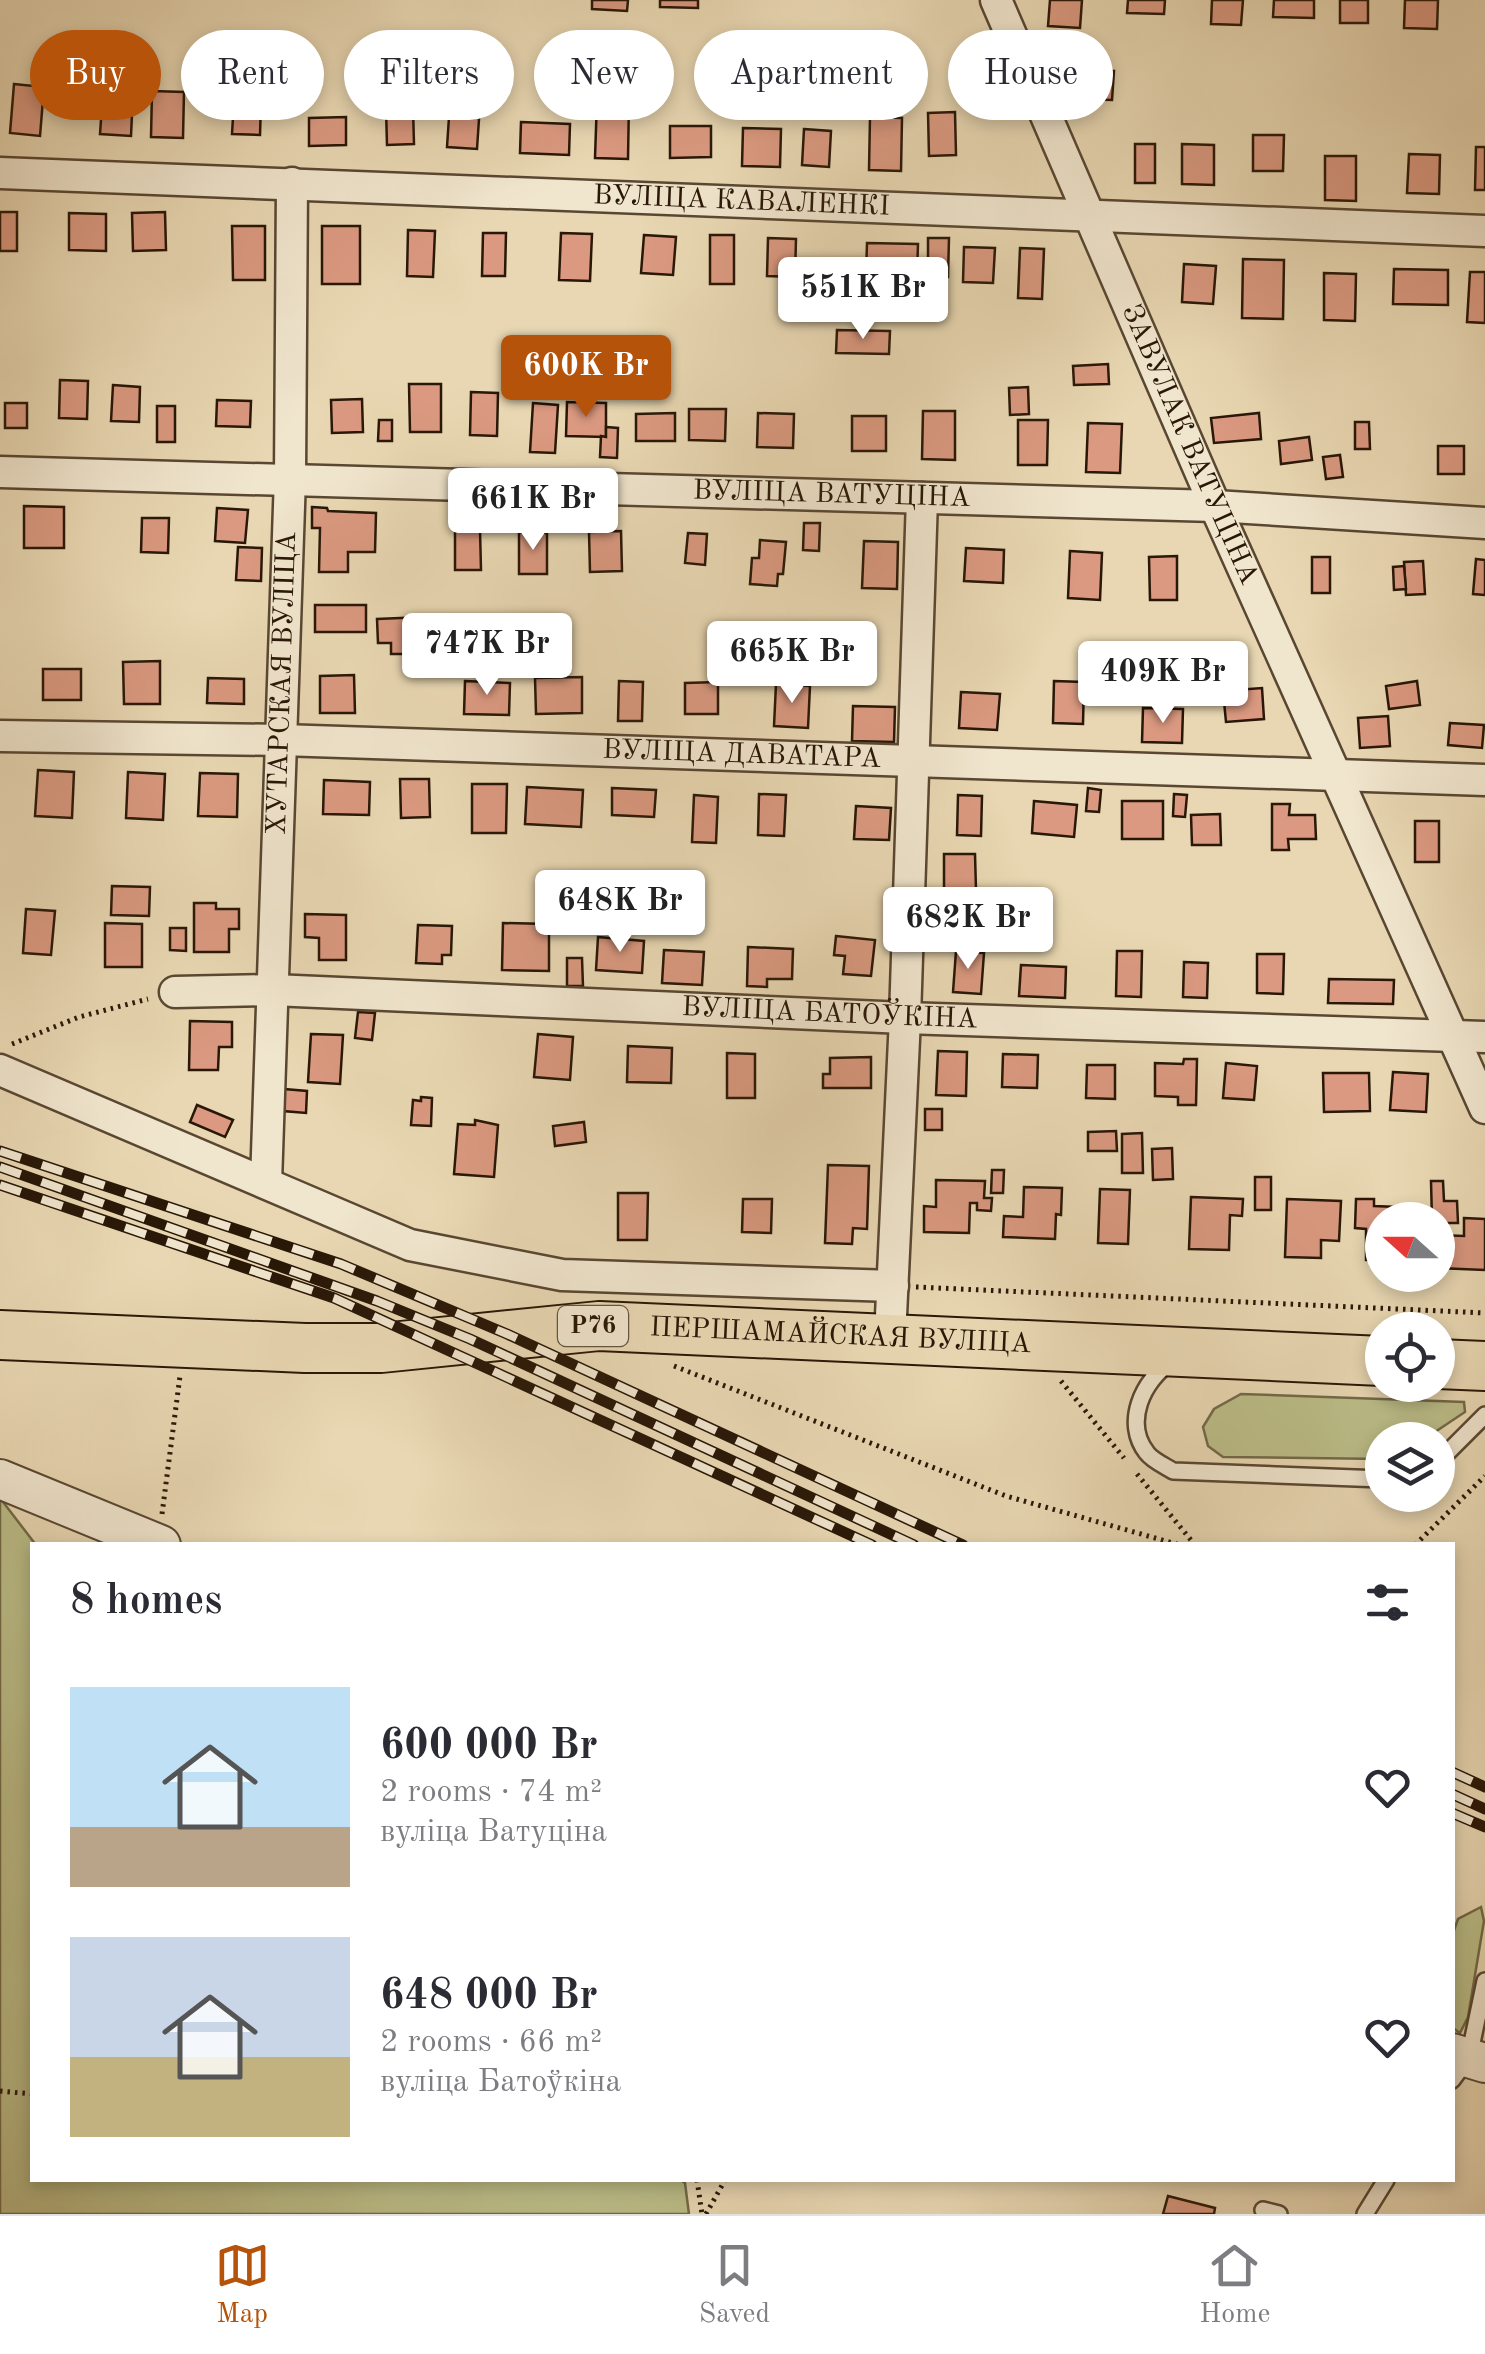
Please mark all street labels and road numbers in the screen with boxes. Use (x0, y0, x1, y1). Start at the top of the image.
street label: ВУЛІЦА КАВАЛЕНКІ (593, 182, 890, 222)
street label: ЗАВУЛАК ВАТУЦІНА (1116, 301, 1263, 589)
street label: ВУЛІЦА ВАТУЦІНА (692, 477, 971, 513)
street label: ХУТАРСКАЯ ВУЛІЦА (264, 531, 302, 836)
street label: ВУЛІЦА ДАВАТАРА (602, 737, 882, 774)
street label: ВУЛІЦА БАТОЎКІНА (681, 994, 978, 1034)
road number: Р76 (558, 1306, 628, 1346)
street label: ПЕРШАМАЙСКАЯ ВУЛІЦА (649, 1314, 1032, 1359)

